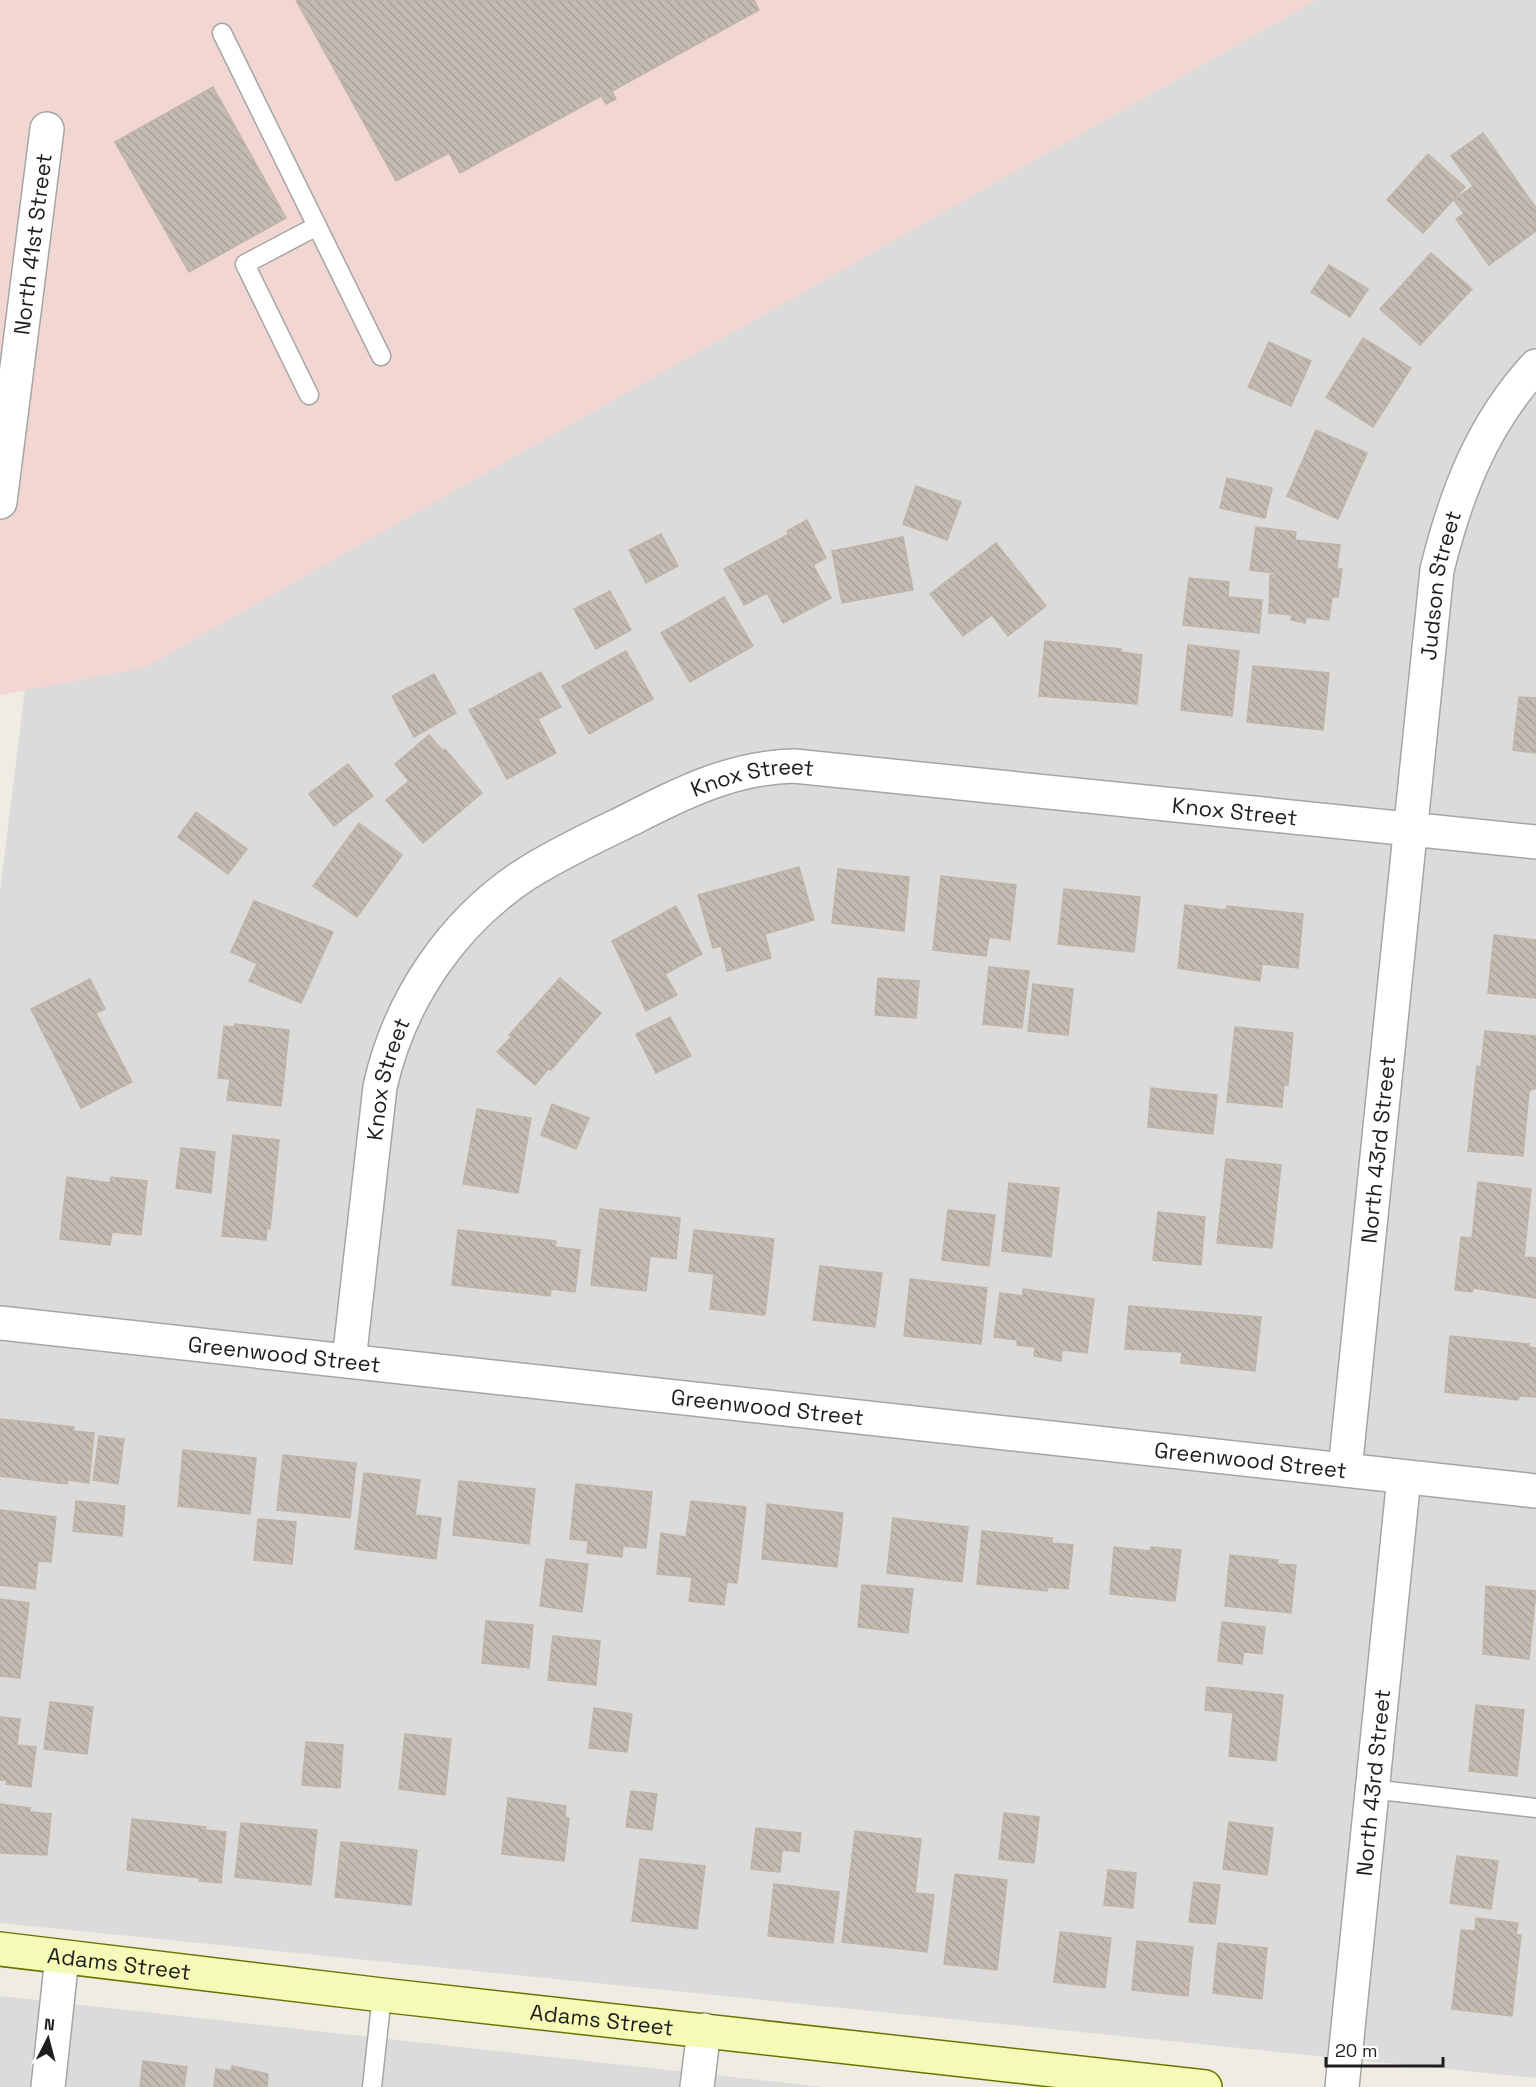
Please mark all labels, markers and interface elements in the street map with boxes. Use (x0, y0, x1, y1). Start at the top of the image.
street label: North 41st Street (7, 152, 58, 336)
street label: Judson Street (1414, 507, 1467, 662)
street label: Knox Street (686, 752, 815, 803)
street label: Knox Street (1171, 791, 1299, 831)
street label: Knox Street (360, 1013, 416, 1142)
street label: North 43rd Street (1354, 1055, 1401, 1245)
street label: Greenwood Street (187, 1330, 382, 1379)
street label: Greenwood Street (670, 1382, 865, 1431)
street label: Greenwood Street (1153, 1435, 1348, 1484)
street label: North 43rd Street (1350, 1688, 1396, 1877)
street label: Adams Street (46, 1941, 192, 1986)
street label: Adams Street (529, 1998, 675, 2042)
north arrow (18, 2009, 78, 2069)
text: N (43, 2014, 56, 2036)
scale bar (1326, 2030, 1443, 2068)
text: 20 m (1335, 2039, 1378, 2062)

